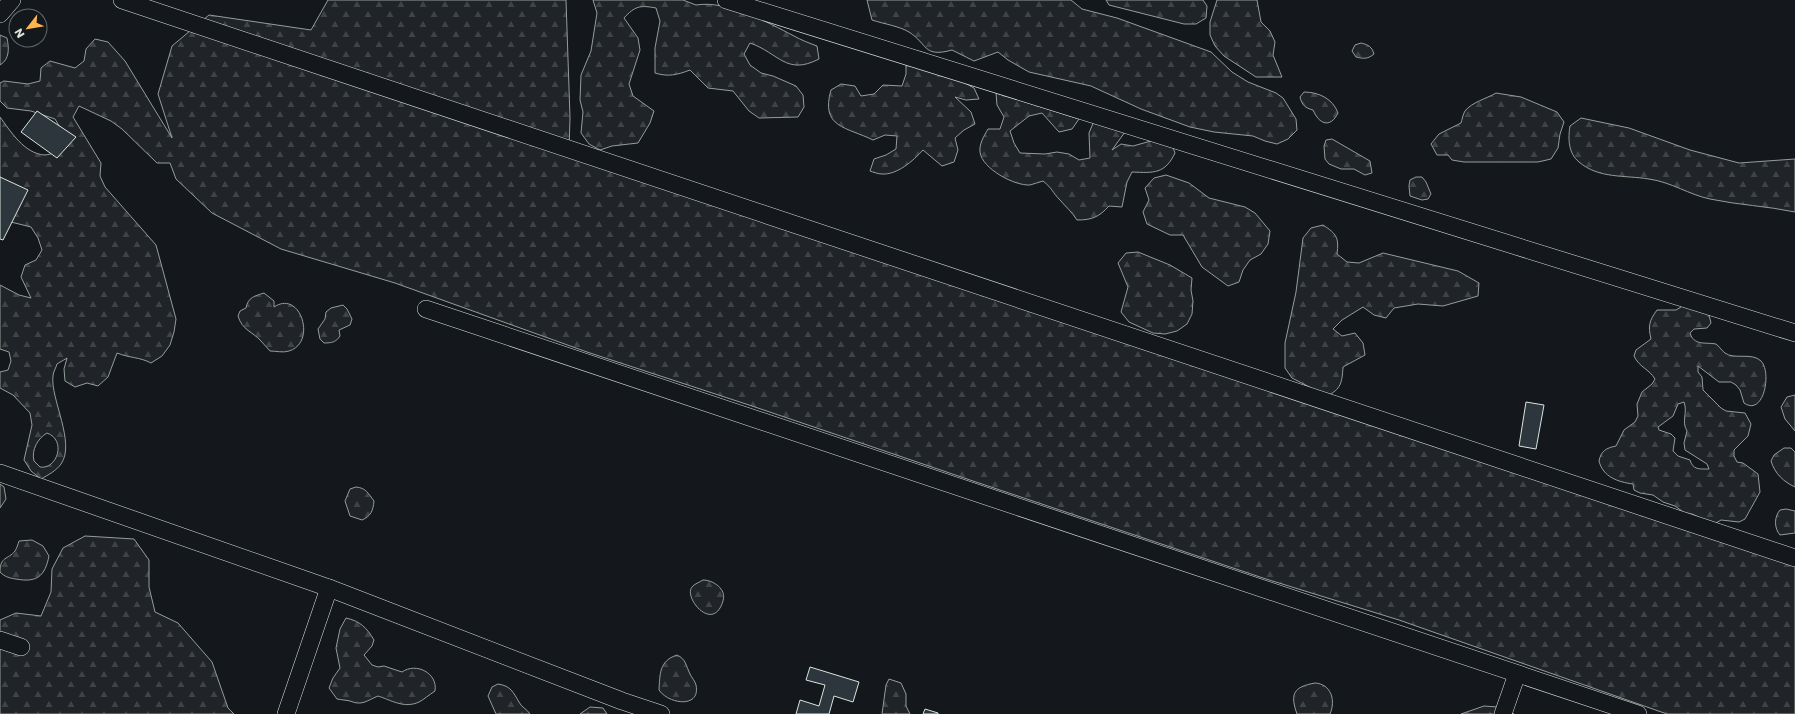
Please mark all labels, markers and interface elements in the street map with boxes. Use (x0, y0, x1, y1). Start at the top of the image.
north arrow (8, 8, 48, 48)
text: N (10, 25, 28, 41)

